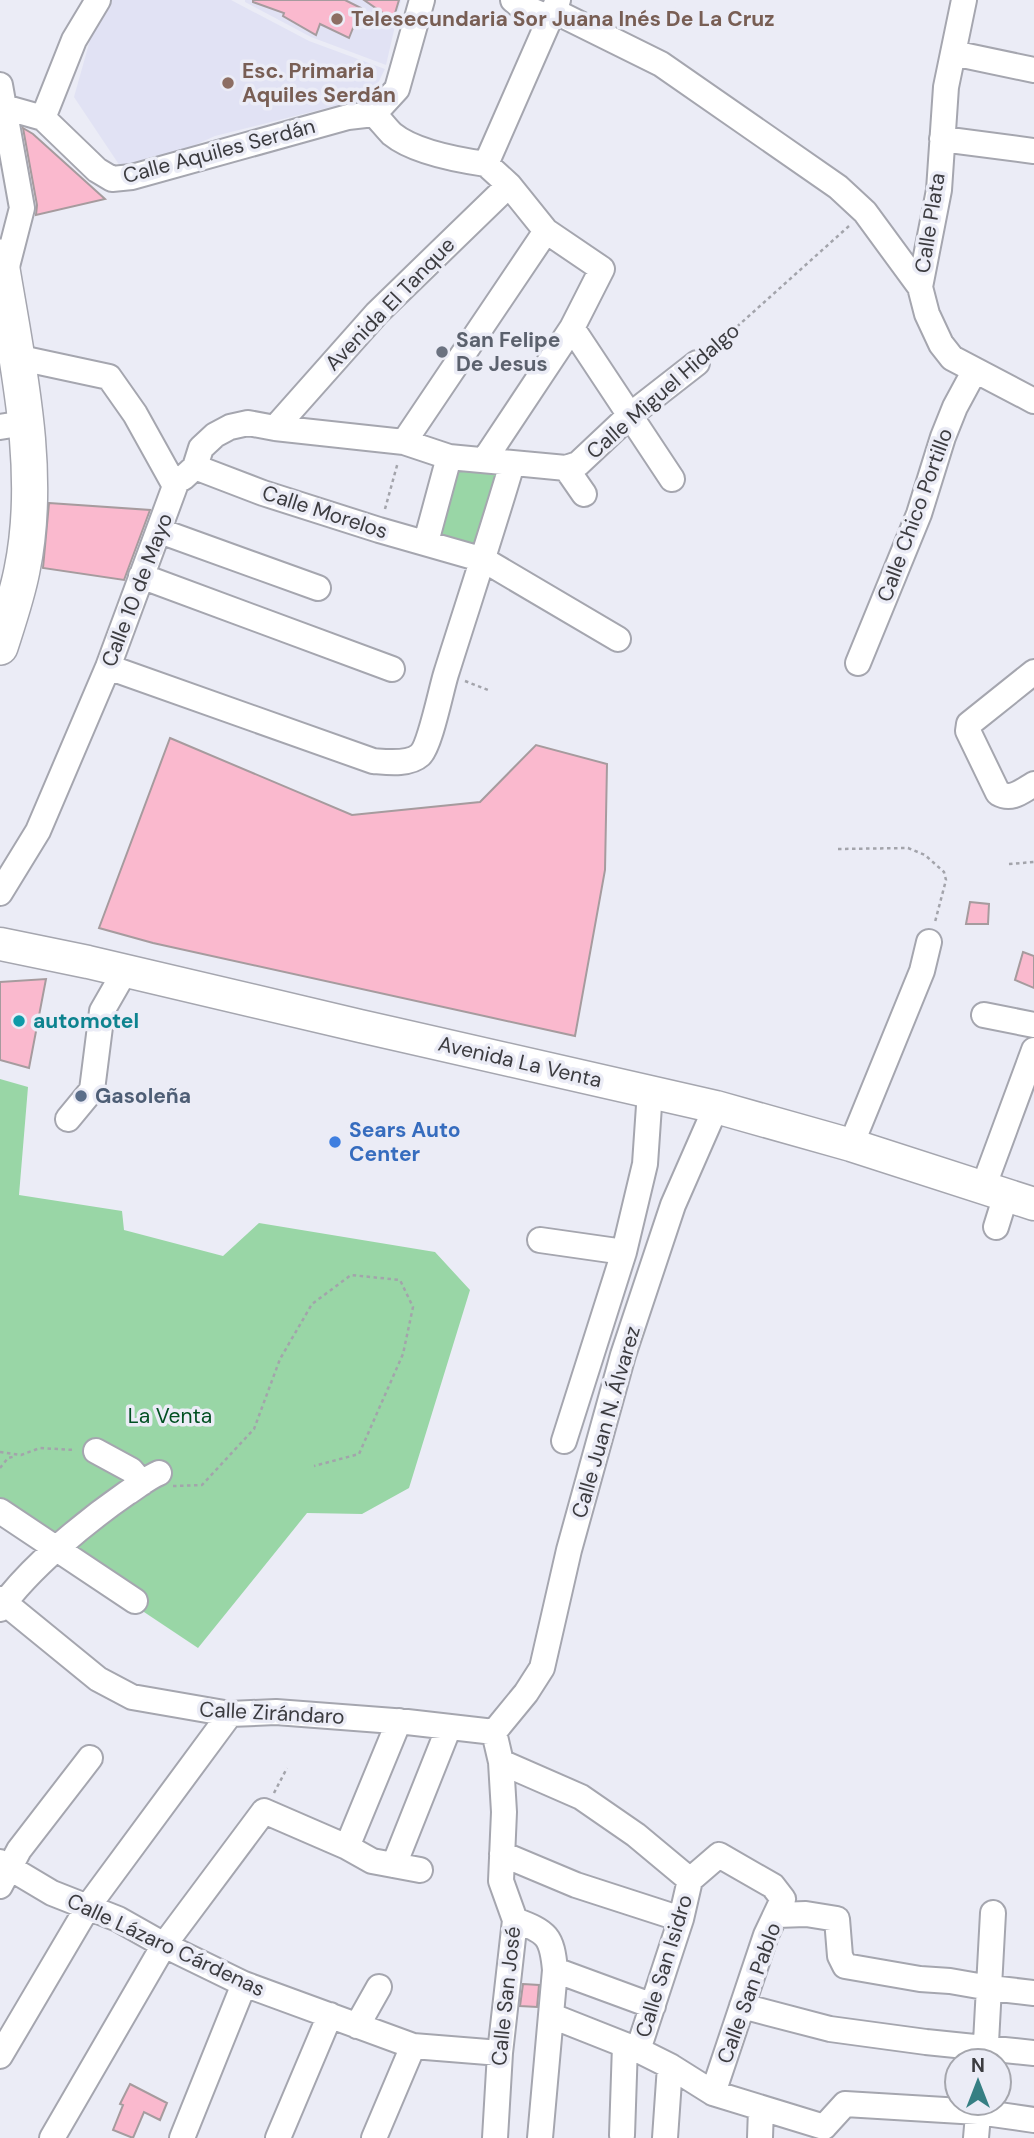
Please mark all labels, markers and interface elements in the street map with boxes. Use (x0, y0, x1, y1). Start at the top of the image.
place label: Telesecundaria Sor Juana Inés De La Cruz (351, 5, 775, 33)
marker: Telesecundaria Sor Juana Inés De La Cruz (329, 11, 345, 27)
place label: Esc. Primaria Aquiles Serdán (242, 57, 396, 109)
marker: Esc. Primaria Aquiles Serdán (220, 75, 236, 91)
street label: Calle Aquiles Serdán (120, 112, 318, 190)
street label: Calle Plata (908, 171, 952, 275)
street label: Avenida El Tanque (319, 231, 461, 377)
street label: Calle Miguel Hidalgo (580, 317, 746, 465)
place label: San Felipe De Jesus (456, 326, 560, 378)
marker: San Felipe De Jesus (434, 344, 450, 360)
street label: Calle Chico Portillo (871, 424, 959, 606)
street label: Calle Morelos (259, 479, 391, 545)
street label: Calle 10 de Mayo (95, 509, 179, 671)
place label: automotel (33, 1007, 139, 1035)
marker: automotel (11, 1013, 27, 1029)
street label: Avenida La Venta (435, 1030, 605, 1094)
place label: Gasoleña (95, 1082, 191, 1110)
marker: Gasoleña (73, 1088, 89, 1104)
place label: Sears Auto Center (349, 1116, 461, 1168)
marker: Sears Auto Center (327, 1134, 343, 1150)
street label: Calle Juan N. Álvarez (565, 1323, 647, 1521)
park label: La Venta (128, 1402, 212, 1430)
street label: Calle Zirándaro (199, 1695, 345, 1731)
street label: Calle Lázaro Cárdenas (63, 1887, 269, 2003)
street label: Calle San Isidro (629, 1891, 699, 2041)
street label: Calle San Pablo (711, 1919, 787, 2067)
street label: Calle San José (485, 1925, 527, 2067)
north arrow (943, 2047, 1013, 2117)
text: N (971, 2053, 985, 2078)

